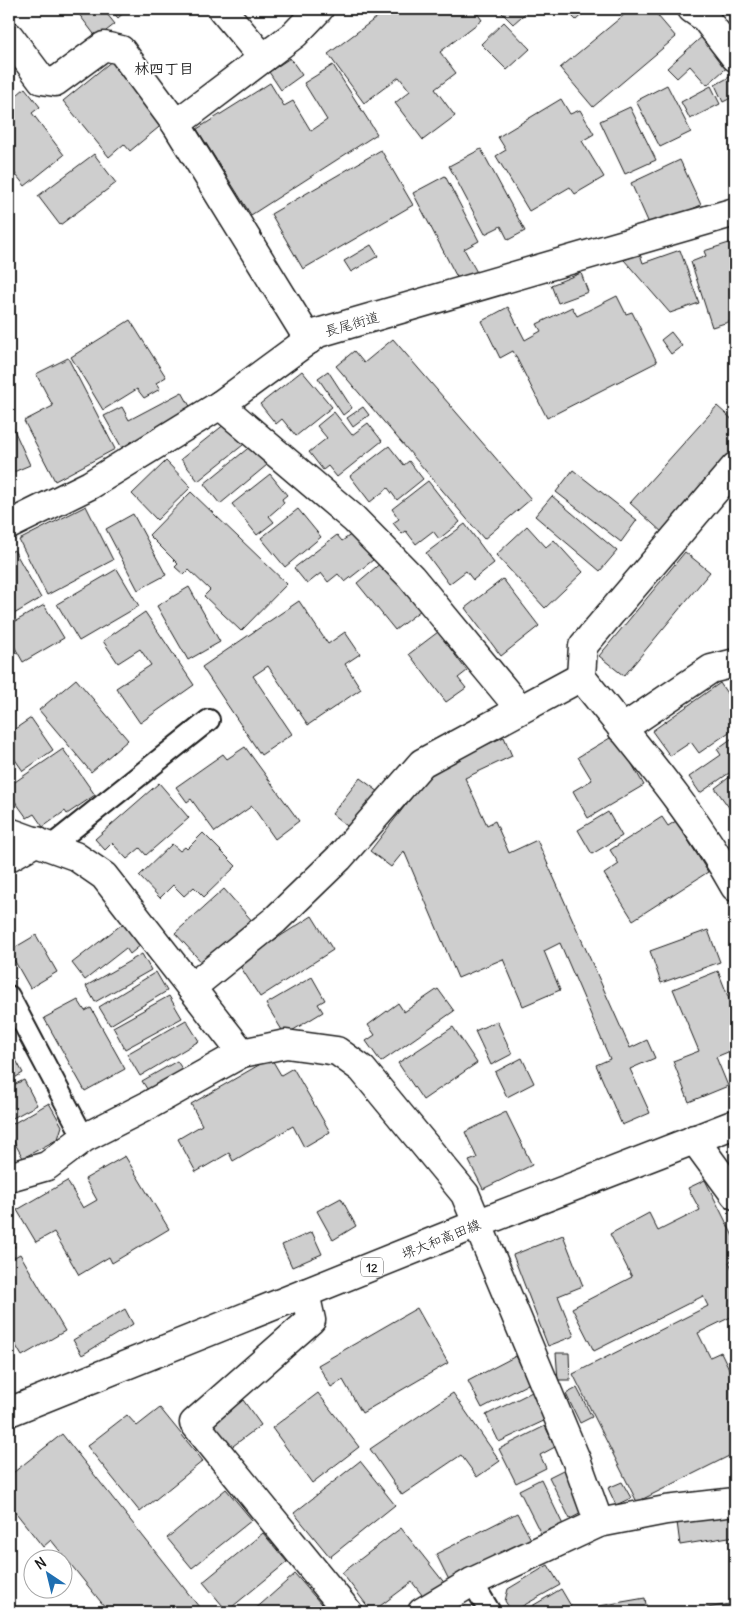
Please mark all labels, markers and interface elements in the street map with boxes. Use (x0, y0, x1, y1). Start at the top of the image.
district label: 林四丁目 (134, 59, 194, 78)
street label: 長尾街道 (323, 308, 381, 340)
street label: 堺大和高田線 (399, 1215, 483, 1263)
road number: 12 (361, 1258, 383, 1276)
north arrow (22, 1548, 72, 1598)
text: N (31, 1553, 50, 1574)

